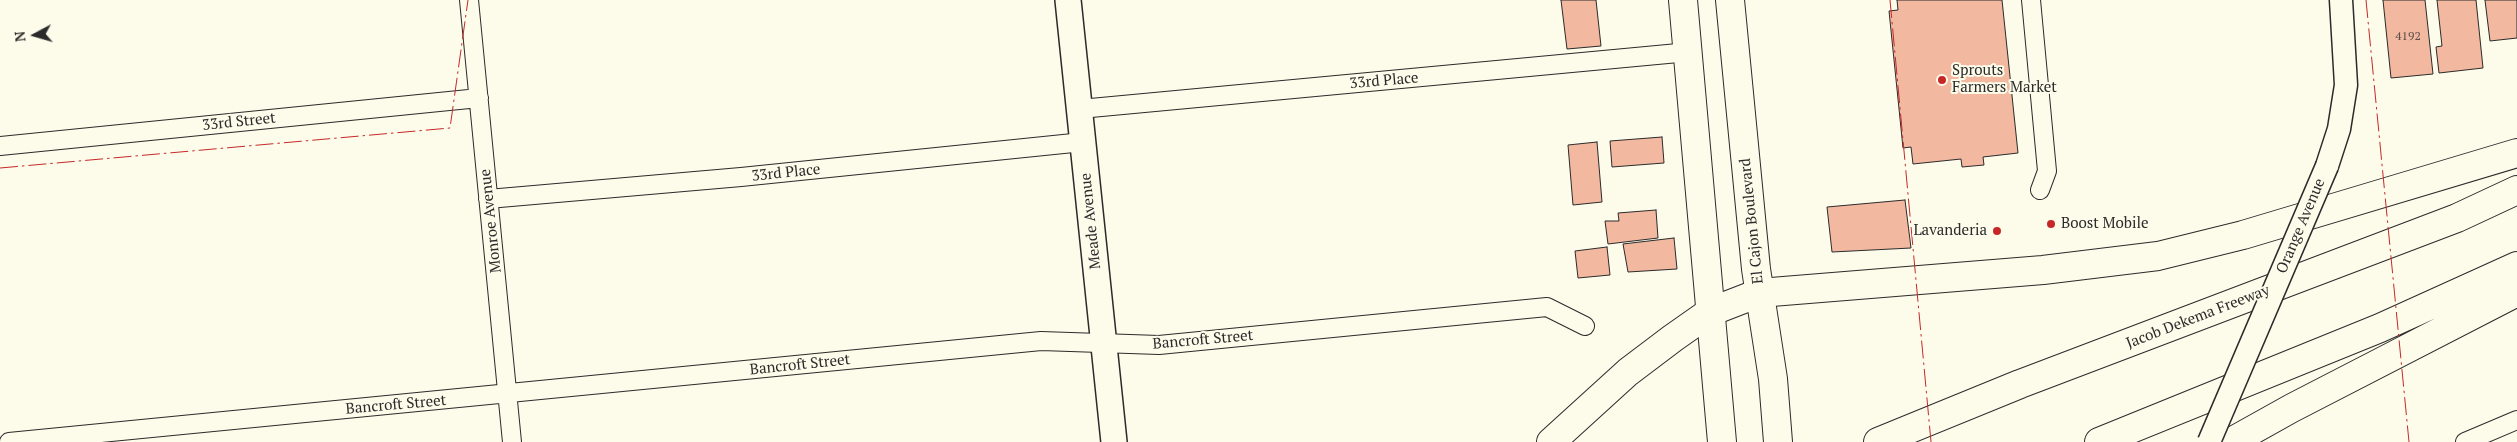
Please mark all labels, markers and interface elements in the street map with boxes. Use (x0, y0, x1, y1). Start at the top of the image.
north arrow (10, 10, 60, 60)
text: N (10, 30, 30, 43)
house number: 4192 (2395, 30, 2421, 44)
place label: Sprouts Farmers Market (1952, 62, 2057, 97)
street label: 33rd Place (1349, 69, 1419, 93)
marker: Sprouts Farmers Market (1936, 74, 1948, 86)
street label: 33rd Street (201, 109, 277, 135)
street label: El Cajon Boulevard (1736, 157, 1768, 285)
street label: 33rd Place (751, 160, 821, 186)
street label: Monroe Avenue (477, 168, 505, 274)
street label: Meade Avenue (1077, 172, 1105, 270)
street label: Orange Avenue (2273, 176, 2329, 276)
place label: Boost Mobile (2061, 215, 2149, 233)
marker: Boost Mobile (2045, 218, 2057, 230)
place label: Lavanderia (1913, 222, 1987, 240)
marker: Lavanderia (1991, 225, 2003, 237)
street label: Jacob Dekema Freeway (2124, 281, 2272, 353)
street label: Bancroft Street (1152, 327, 1254, 353)
street label: Bancroft Street (749, 351, 851, 379)
street label: Bancroft Street (345, 392, 447, 418)

